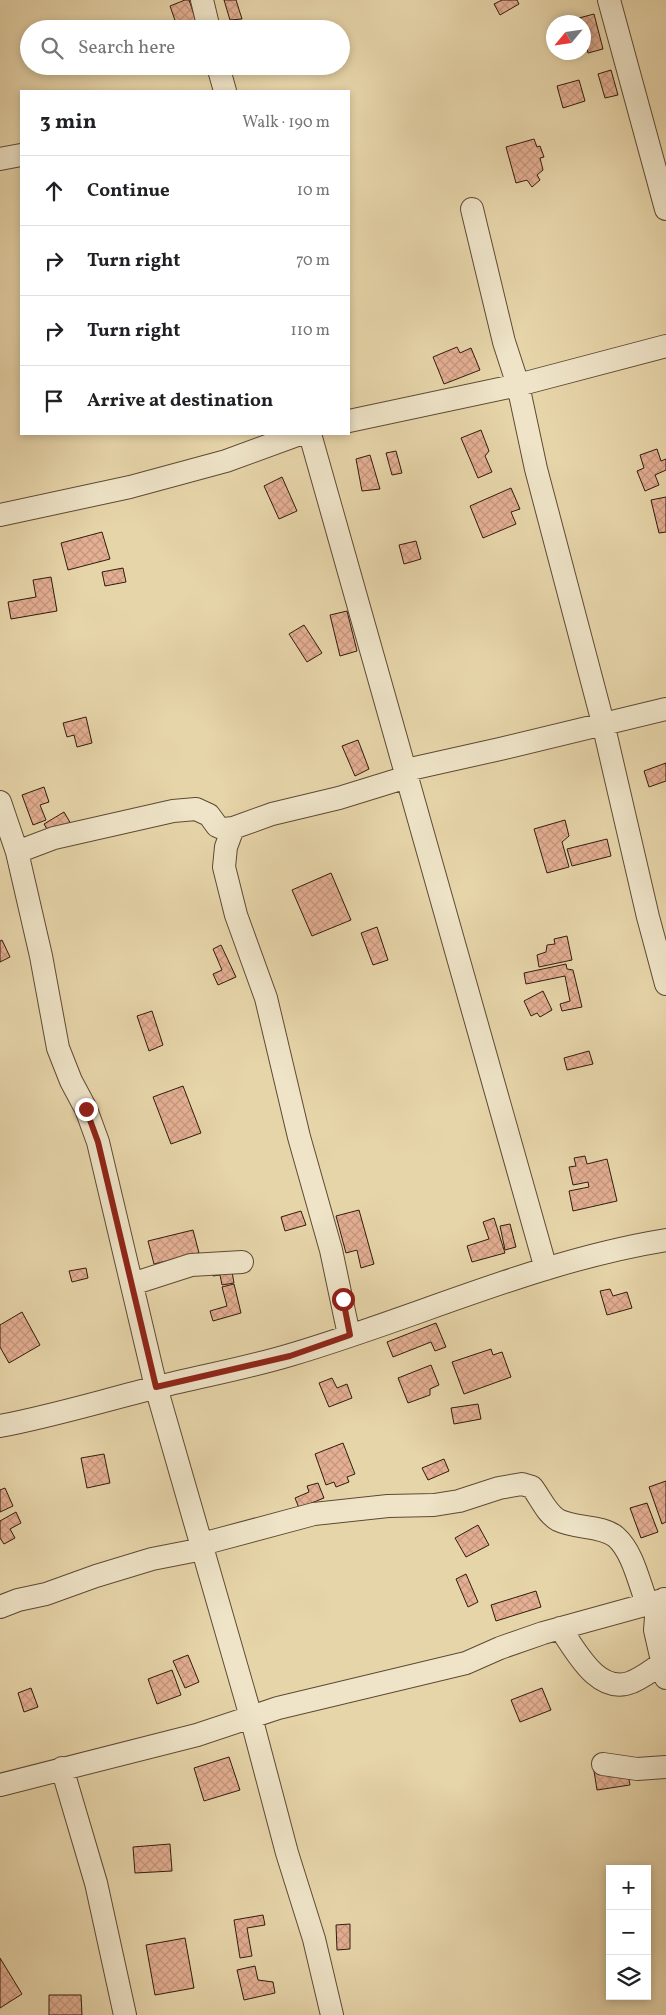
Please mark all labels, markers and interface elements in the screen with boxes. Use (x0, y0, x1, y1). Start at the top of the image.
north arrow (546, 15, 591, 60)
search box (20, 20, 350, 75)
icon: search (38, 34, 66, 62)
text: Search here (78, 35, 175, 61)
text: 3 min (40, 108, 96, 137)
text: Walk · 190 m (242, 112, 330, 134)
icon: ahead (40, 177, 68, 205)
text: Continue (87, 178, 170, 204)
text: 10 m (297, 180, 330, 202)
icon: right (40, 247, 68, 275)
text: Turn right (87, 248, 180, 274)
text: 70 m (296, 250, 330, 272)
icon: right (40, 317, 68, 345)
text: Turn right (87, 318, 180, 344)
text: 110 m (291, 320, 330, 342)
icon: arrive (40, 387, 68, 415)
text: Arrive at destination (87, 388, 273, 414)
route end (75, 1098, 98, 1121)
route start (332, 1288, 355, 1311)
map controls (606, 1865, 651, 2000)
button: + (606, 1865, 651, 1910)
button: − (606, 1910, 651, 1955)
button: layers (606, 1955, 651, 2000)

